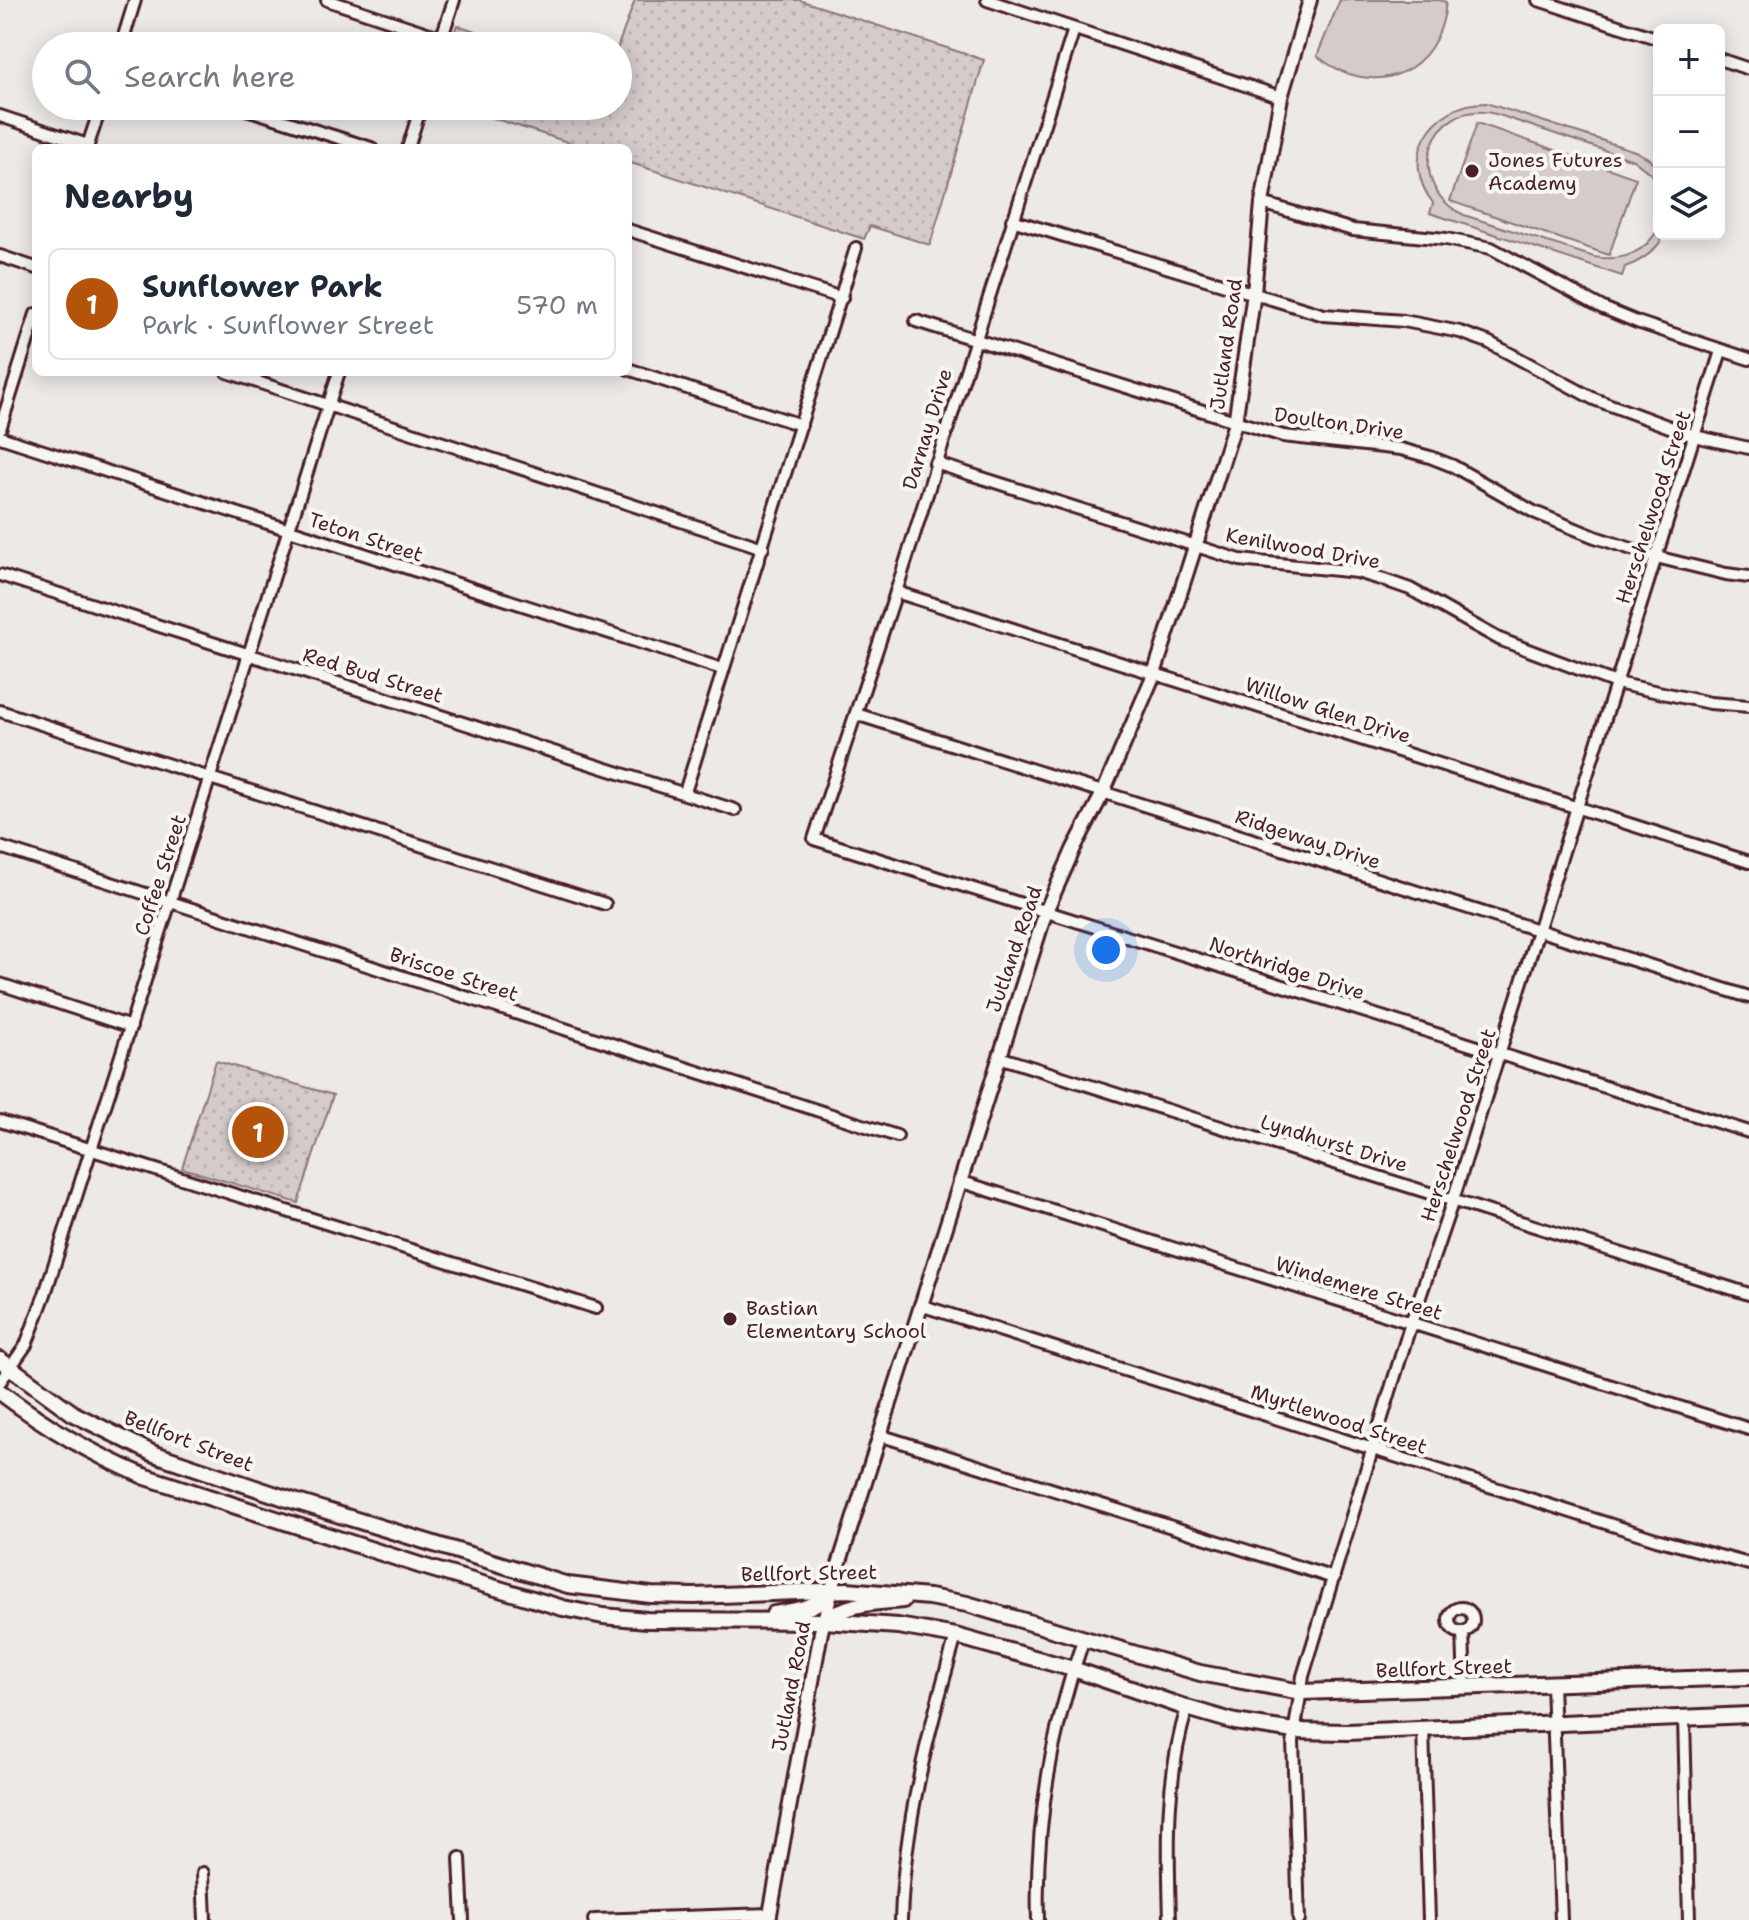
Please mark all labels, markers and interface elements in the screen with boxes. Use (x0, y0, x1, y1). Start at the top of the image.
map controls (1653, 24, 1725, 240)
button: + (1653, 24, 1725, 96)
search box (32, 32, 632, 120)
icon: search (60, 54, 104, 98)
text: Search here (124, 56, 295, 97)
button: − (1653, 96, 1725, 168)
place label: Jones Futures Academy (1488, 147, 1623, 196)
marker: Jones Futures Academy (1463, 162, 1481, 180)
button: layers (1653, 168, 1725, 240)
text: Nearby (64, 173, 194, 219)
text: Sunflower Park (142, 266, 383, 307)
street label: Jutland Road (1204, 276, 1248, 411)
text: 1 (86, 287, 98, 322)
text: 570 m (516, 287, 598, 322)
text: Park · Sunflower Street (142, 307, 434, 342)
street label: Darnay Drive (896, 365, 958, 493)
street label: Doulton Drive (1272, 401, 1406, 445)
street label: Herschelwood Street (1609, 407, 1697, 607)
street label: Teton Street (305, 506, 427, 568)
street label: Kenilwood Drive (1224, 522, 1382, 574)
street label: Red Bud Street (300, 641, 446, 709)
street label: Willow Glen Drive (1242, 671, 1414, 749)
street label: Ridgeway Drive (1232, 803, 1384, 875)
street label: Coffee Street (128, 811, 192, 939)
street label: Jutland Road (980, 882, 1048, 1016)
your location (1086, 930, 1126, 970)
street label: Northridge Drive (1206, 931, 1368, 1005)
street label: Briscoe Street (386, 941, 522, 1007)
street label: Herschelwood Street (1414, 1025, 1502, 1225)
pin: 1 (232, 1102, 284, 1162)
street label: Lyndhurst Drive (1257, 1108, 1411, 1178)
street label: Windemere Street (1272, 1250, 1446, 1326)
place label: Bastian Elementary School (746, 1295, 926, 1344)
marker: Bastian Elementary School (721, 1310, 739, 1328)
street label: Myrtlewood Street (1247, 1378, 1431, 1460)
street label: Bellfort Street (121, 1404, 257, 1478)
street label: Bellfort Street (741, 1559, 877, 1587)
street label: Jutland Road (766, 1618, 816, 1753)
street label: Bellfort Street (1375, 1653, 1513, 1683)

